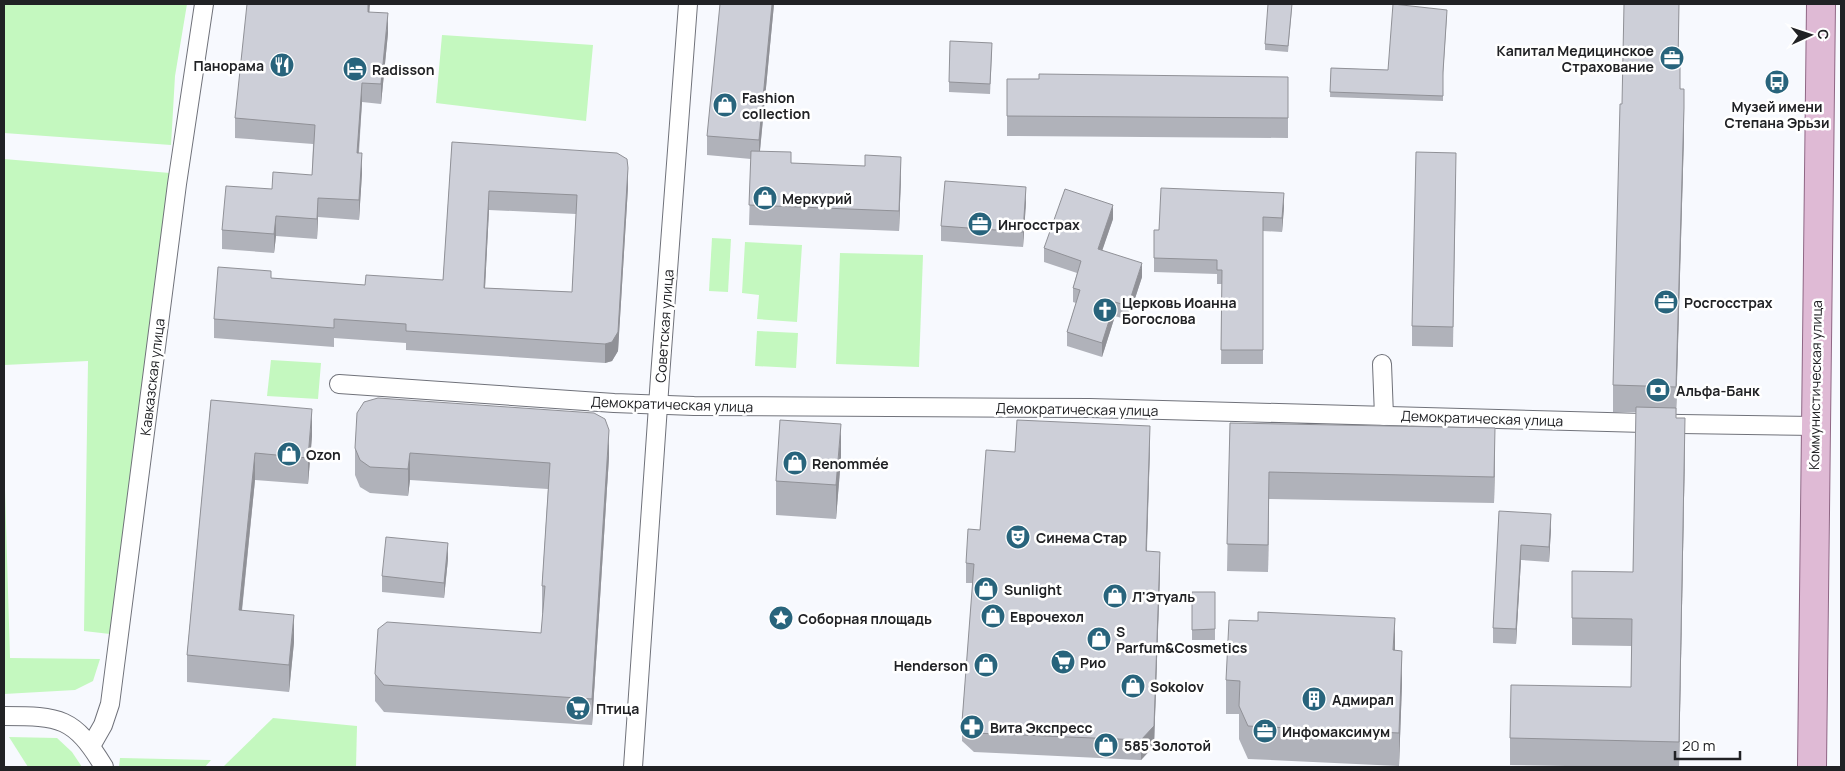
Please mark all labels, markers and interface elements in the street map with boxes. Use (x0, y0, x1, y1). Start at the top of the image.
north arrow (1785, 10, 1835, 60)
text: С (1814, 29, 1833, 40)
place label: Капитал Медицинское Страхование (1497, 41, 1654, 76)
office icon: Капитал Медицинское Страхование (1659, 45, 1685, 71)
restaurant icon: Панорама (269, 52, 295, 78)
place label: Панорама (194, 56, 264, 75)
hotel icon: Radisson (342, 56, 368, 82)
place label: Radisson (372, 60, 434, 79)
bus stop icon: Музей имени Степана Эрьзи (1764, 69, 1790, 95)
place label: Fashion collection (742, 88, 810, 123)
shop icon: Fashion collection (712, 92, 738, 118)
place label: Музей имени Степана Эрьзи (1725, 97, 1829, 132)
shop icon: Меркурий (752, 185, 778, 211)
place label: Меркурий (782, 189, 852, 208)
office icon: Ингосстрах (967, 211, 993, 237)
place label: Ингосстрах (998, 215, 1080, 234)
street label: Советская улица (651, 269, 677, 383)
office icon: Росгосстрах (1653, 289, 1679, 315)
place label: Церковь Иоанна Богослова (1122, 293, 1236, 328)
place label: Росгосстрах (1684, 293, 1773, 312)
church icon: Церковь Иоанна Богослова (1092, 297, 1118, 323)
street label: Коммунистическая улица (1804, 300, 1826, 470)
street label: Кавказская улица (135, 317, 169, 437)
bank icon: Альфа-Банк (1645, 377, 1671, 403)
place label: Альфа-Банк (1676, 381, 1760, 400)
street label: Демократическая улица (590, 392, 754, 416)
street label: Демократическая улица (996, 398, 1158, 420)
street label: Демократическая улица (1400, 406, 1564, 430)
shop icon: Ozon (276, 441, 302, 467)
place label: Ozon (306, 445, 341, 464)
shop icon: Renommée (782, 450, 808, 476)
place label: Renommée (812, 454, 889, 473)
theatre icon: Синема Стар (1005, 524, 1031, 550)
place label: Синема Стар (1036, 528, 1127, 547)
shop icon: Sunlight (973, 576, 999, 602)
place label: Sunlight (1004, 580, 1062, 599)
shop icon: Л'Этуаль (1102, 583, 1128, 609)
place label: Л'Этуаль (1132, 587, 1195, 606)
shop icon: Еврочехол (980, 603, 1006, 629)
place icon: Соборная площадь (768, 605, 794, 631)
place label: Еврочехол (1010, 607, 1084, 626)
place label: Соборная площадь (798, 609, 932, 628)
place label: S Parfum&Cosmetics (1116, 622, 1248, 657)
shop icon: S Parfum&Cosmetics (1086, 626, 1112, 652)
supermarket icon: Рио (1050, 649, 1076, 675)
shop icon: Henderson (973, 652, 999, 678)
place label: Рио (1080, 653, 1106, 672)
place label: Henderson (894, 656, 968, 675)
shop icon: Sokolov (1120, 673, 1146, 699)
place label: Sokolov (1150, 677, 1204, 696)
building icon: Адмирал (1301, 686, 1327, 712)
place label: Адмирал (1332, 690, 1394, 709)
supermarket icon: Птица (565, 695, 591, 721)
place label: Птица (596, 699, 639, 718)
pharmacy icon: Вита Экспресс (959, 714, 985, 740)
place label: Вита Экспресс (990, 718, 1092, 737)
office icon: Инфомаксимум (1252, 718, 1278, 744)
place label: Инфомаксимум (1282, 722, 1390, 741)
scale bar (1675, 728, 1740, 760)
shop icon: 585 Золотой (1093, 732, 1119, 758)
text: 20 m (1682, 735, 1715, 756)
place label: 585 Золотой (1124, 736, 1211, 755)

